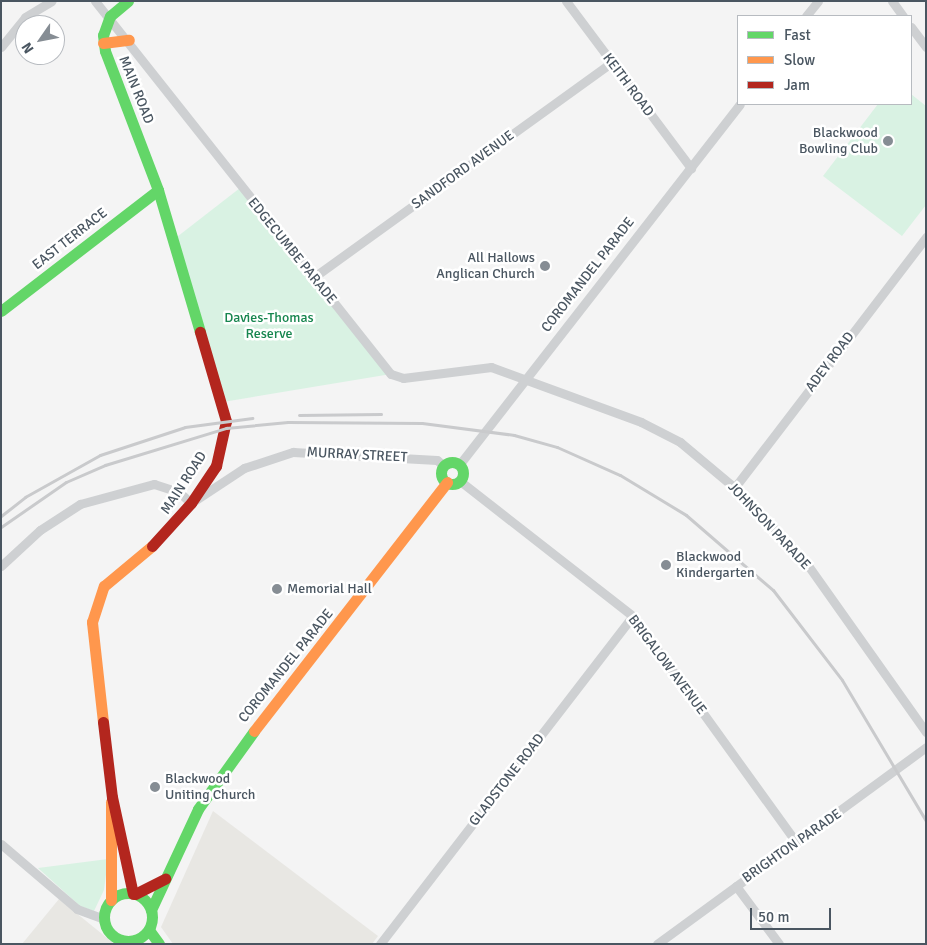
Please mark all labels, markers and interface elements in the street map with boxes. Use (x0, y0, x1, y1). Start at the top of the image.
north arrow (15, 15, 65, 65)
legend (737, 15, 912, 105)
text: Fast (784, 26, 811, 44)
text: N (18, 39, 38, 57)
street label: KEITH ROAD (599, 50, 657, 120)
text: Slow (784, 51, 815, 69)
street label: MAIN ROAD (115, 54, 157, 126)
text: Jam (784, 76, 810, 94)
place label: Blackwood Bowling Club (799, 125, 878, 158)
street label: SANDFORD AVENUE (408, 127, 518, 213)
marker: Blackwood Bowling Club (882, 135, 894, 147)
street label: EDGECUMBE PARADE (244, 194, 340, 308)
street label: EAST TERRACE (29, 205, 111, 273)
street label: COROMANDEL PARADE (538, 214, 638, 336)
place label: All Hallows Anglican Church (436, 250, 535, 282)
marker: All Hallows Anglican Church (539, 260, 551, 272)
park label: Davies-Thomas Reserve (224, 310, 314, 342)
street label: ADEY ROAD (802, 329, 858, 395)
street label: MURRAY STREET (306, 444, 408, 466)
street label: MAIN ROAD (158, 448, 210, 518)
street label: JOHNSON PARADE (724, 479, 814, 573)
place label: Blackwood Kindergarten (676, 549, 755, 582)
marker: Blackwood Kindergarten (660, 559, 672, 571)
place label: Memorial Hall (287, 581, 372, 597)
marker: Memorial Hall (271, 583, 283, 595)
street label: COROMANDEL PARADE (235, 606, 337, 726)
street label: BRIGALOW AVENUE (624, 612, 710, 718)
street label: GLADSTONE ROAD (466, 731, 548, 829)
place label: Blackwood Uniting Church (165, 771, 255, 804)
marker: Blackwood Uniting Church (149, 781, 161, 793)
street label: BRIGHTON PARADE (739, 805, 845, 887)
scale bar (752, 898, 833, 930)
text: 50 m (758, 908, 789, 926)

